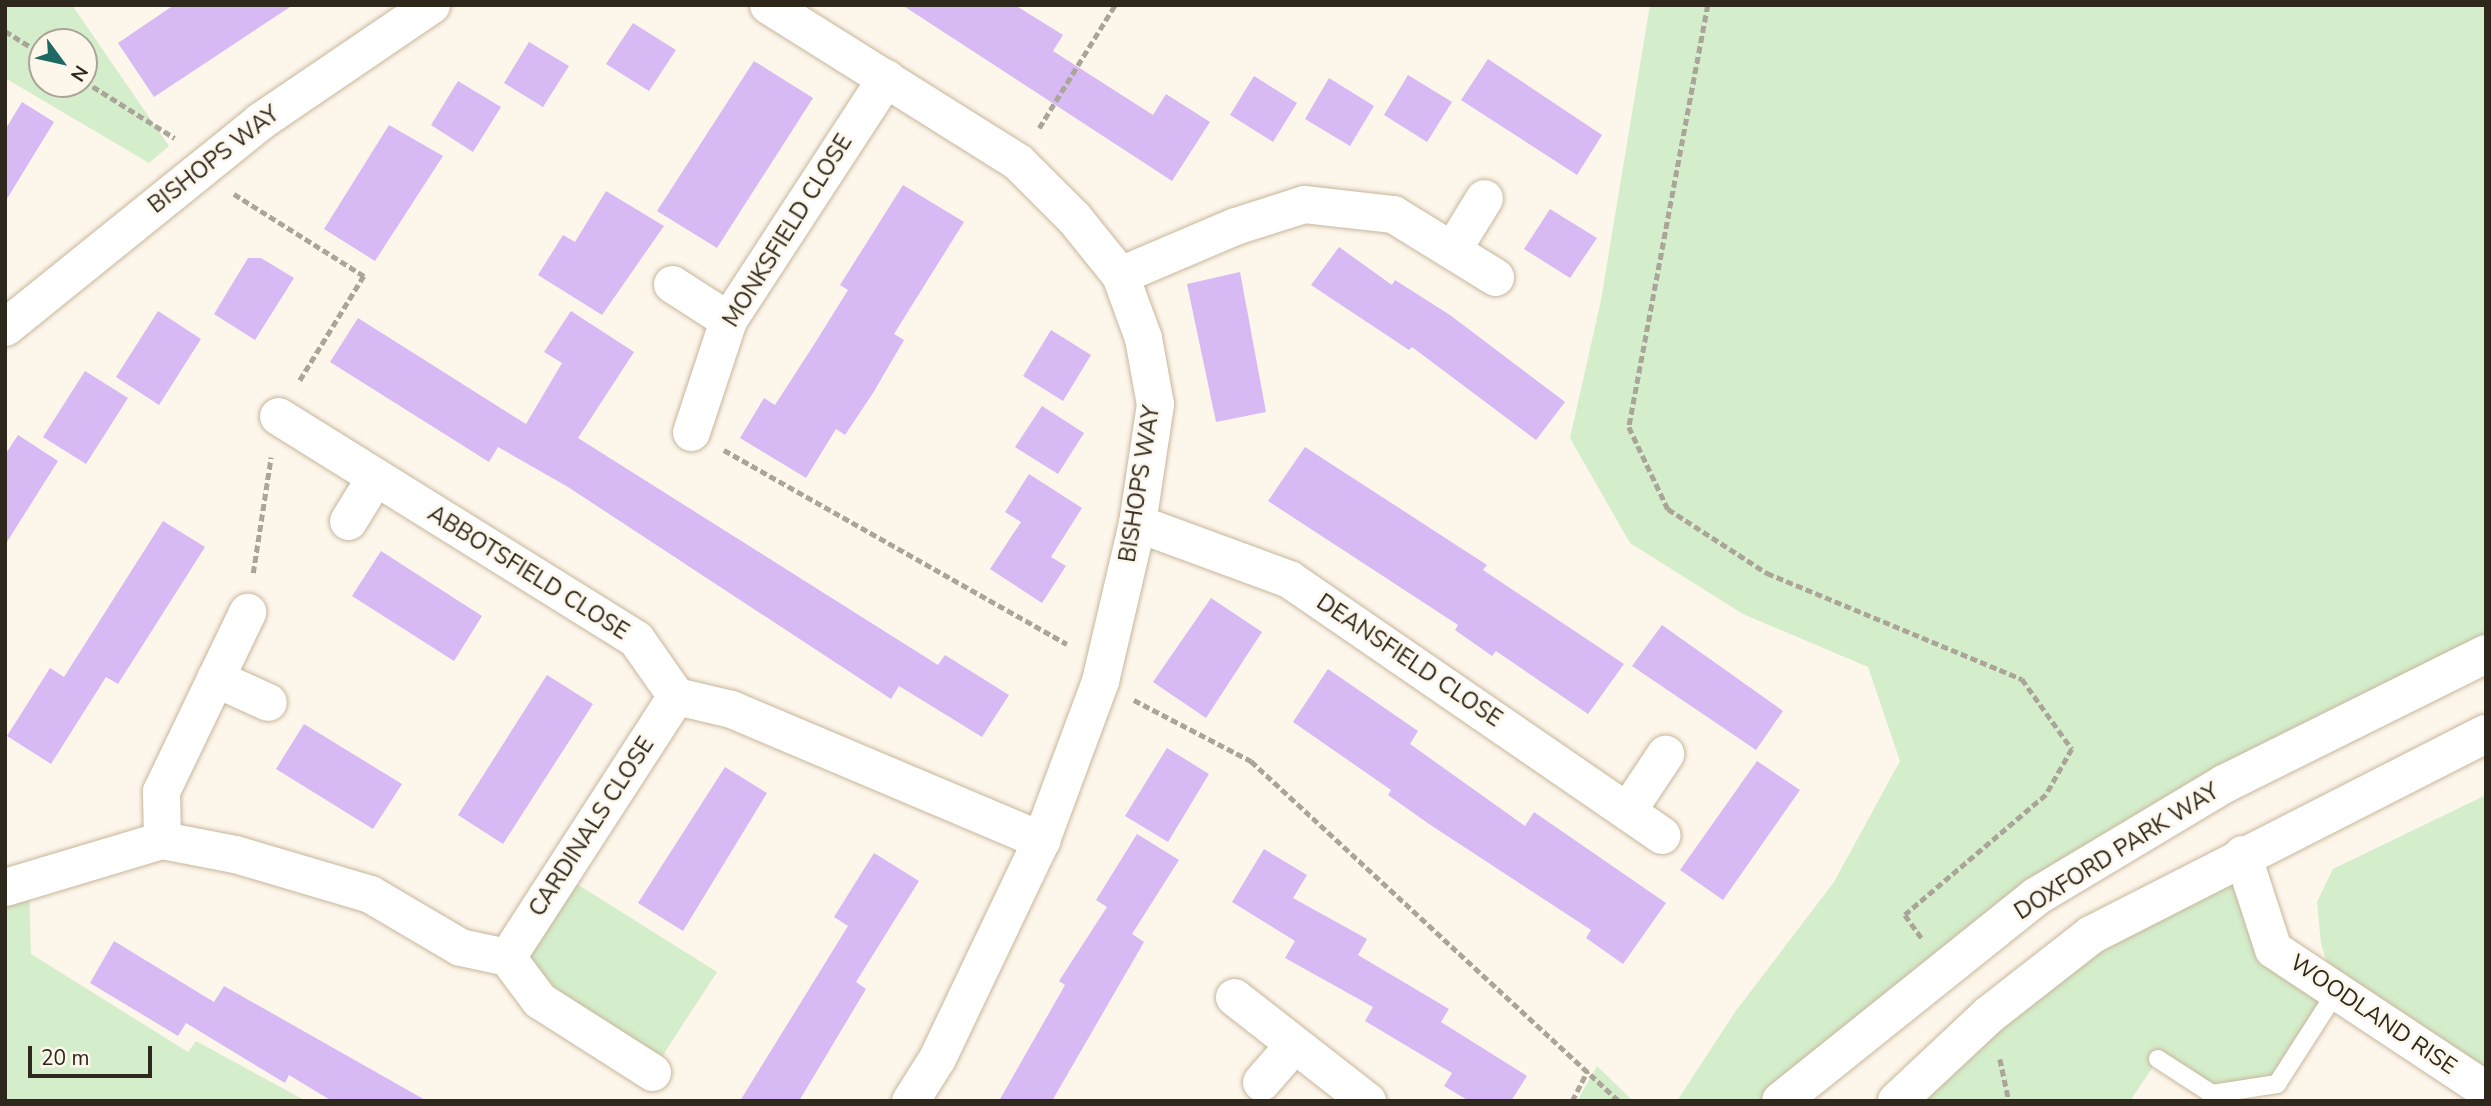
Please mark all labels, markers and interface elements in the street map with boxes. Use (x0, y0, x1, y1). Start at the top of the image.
north arrow (28, 28, 98, 98)
text: N (64, 60, 94, 86)
street label: BISHOPS WAY (143, 100, 285, 220)
street label: MONKSFIELD CLOSE (717, 130, 859, 332)
street label: BISHOPS WAY (1114, 404, 1166, 564)
street label: ABBOTSFIELD CLOSE (422, 500, 634, 646)
street label: DEANSFIELD CLOSE (1311, 589, 1507, 733)
street label: CARDINALS CLOSE (524, 732, 660, 922)
street label: DOXFORD PARK WAY (2010, 778, 2224, 926)
street label: WOODLAND RISE (2284, 949, 2462, 1081)
scale bar (32, 1032, 156, 1076)
text: 20 m (41, 1044, 90, 1072)

